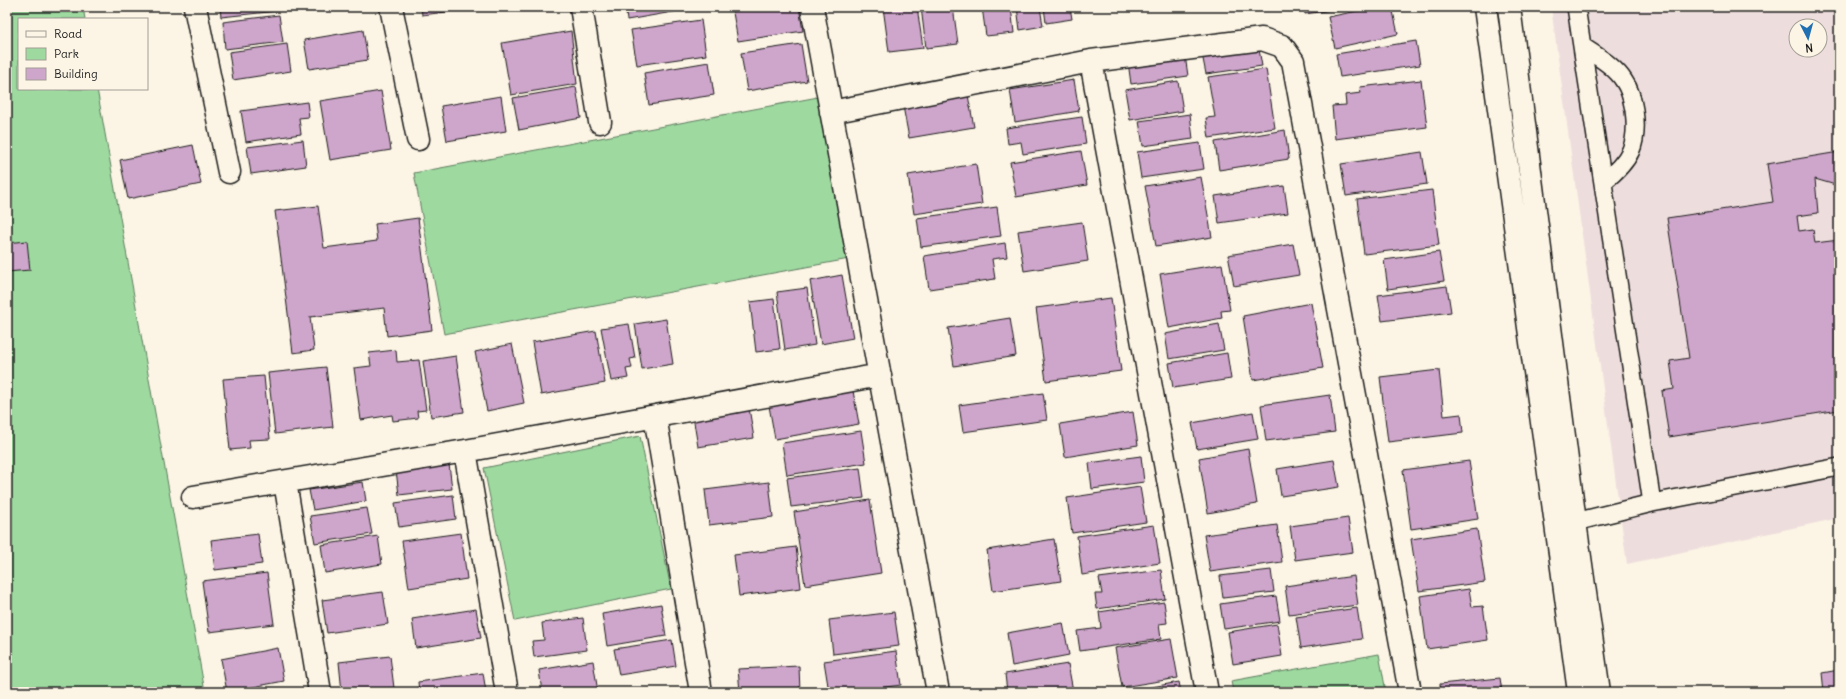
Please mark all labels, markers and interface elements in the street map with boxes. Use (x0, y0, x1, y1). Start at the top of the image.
legend (18, 18, 148, 90)
north arrow (1788, 18, 1828, 58)
text: Road (54, 26, 82, 41)
text: N (1805, 41, 1814, 55)
text: Park (54, 46, 79, 61)
text: Building (54, 66, 98, 81)

